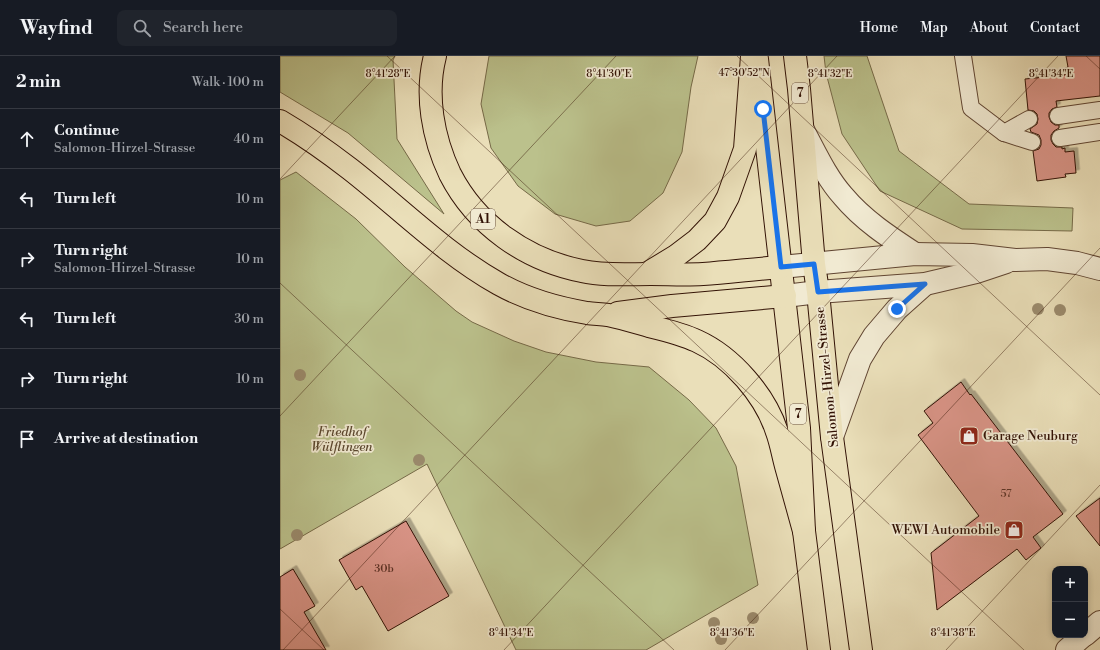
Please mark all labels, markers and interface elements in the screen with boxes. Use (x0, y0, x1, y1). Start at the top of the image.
search box (117, 10, 397, 46)
text: Wayfind (20, 16, 93, 40)
icon: search (131, 17, 153, 39)
text: Search here (163, 18, 243, 37)
text: Home (860, 19, 898, 37)
text: Map (920, 19, 948, 37)
text: About (970, 19, 1008, 37)
text: Contact (1030, 19, 1080, 37)
text: 47°30'52"N (718, 67, 770, 79)
text: 8°41'28"E (366, 68, 411, 80)
text: 8°41'30"E (586, 68, 632, 80)
text: 8°41'32"E (808, 68, 852, 80)
text: 8°41'34"E (1029, 68, 1073, 80)
text: 2 min (16, 71, 61, 93)
text: Walk · 100 m (192, 74, 264, 90)
road number: 7 (792, 83, 808, 103)
route start (754, 100, 772, 118)
text: Continue (54, 121, 119, 140)
icon: ahead (16, 128, 38, 150)
text: 40 m (234, 131, 264, 147)
text: Salomon-Hirzel-Strasse (54, 140, 195, 156)
icon: left (16, 188, 38, 210)
text: Turn left (54, 189, 116, 208)
text: 10 m (236, 191, 264, 207)
road number: A1 (471, 209, 495, 229)
text: Turn right (54, 241, 128, 260)
icon: right (16, 248, 38, 270)
text: 10 m (236, 251, 264, 267)
text: Salomon-Hirzel-Strasse (54, 260, 195, 276)
route end (888, 300, 906, 318)
street label: Salomon-Hirzel-Strasse (812, 305, 842, 448)
icon: left (16, 308, 38, 330)
text: Turn left (54, 309, 116, 328)
text: 30 m (234, 311, 264, 327)
icon: right (16, 368, 38, 390)
text: Turn right (54, 369, 128, 388)
text: 10 m (236, 371, 264, 387)
road number: 7 (790, 404, 806, 424)
park label: Friedhof Wülflingen (311, 424, 373, 455)
shop icon: Garage Neuburg (958, 425, 980, 447)
icon: arrive (16, 428, 38, 450)
place label: Garage Neuburg (983, 428, 1078, 444)
text: Arrive at destination (54, 429, 198, 448)
house number: 57 (1000, 487, 1012, 501)
shop icon: WEWI Automobile (1003, 519, 1025, 541)
place label: WEWI Automobile (890, 522, 1000, 538)
house number: 30b (374, 562, 394, 576)
map controls (1052, 566, 1088, 638)
button: + (1052, 566, 1088, 602)
button: − (1052, 602, 1088, 638)
text: 8°41'34"E (489, 627, 533, 639)
text: 8°41'36"E (710, 627, 754, 639)
text: 8°41'38"E (931, 627, 975, 639)

